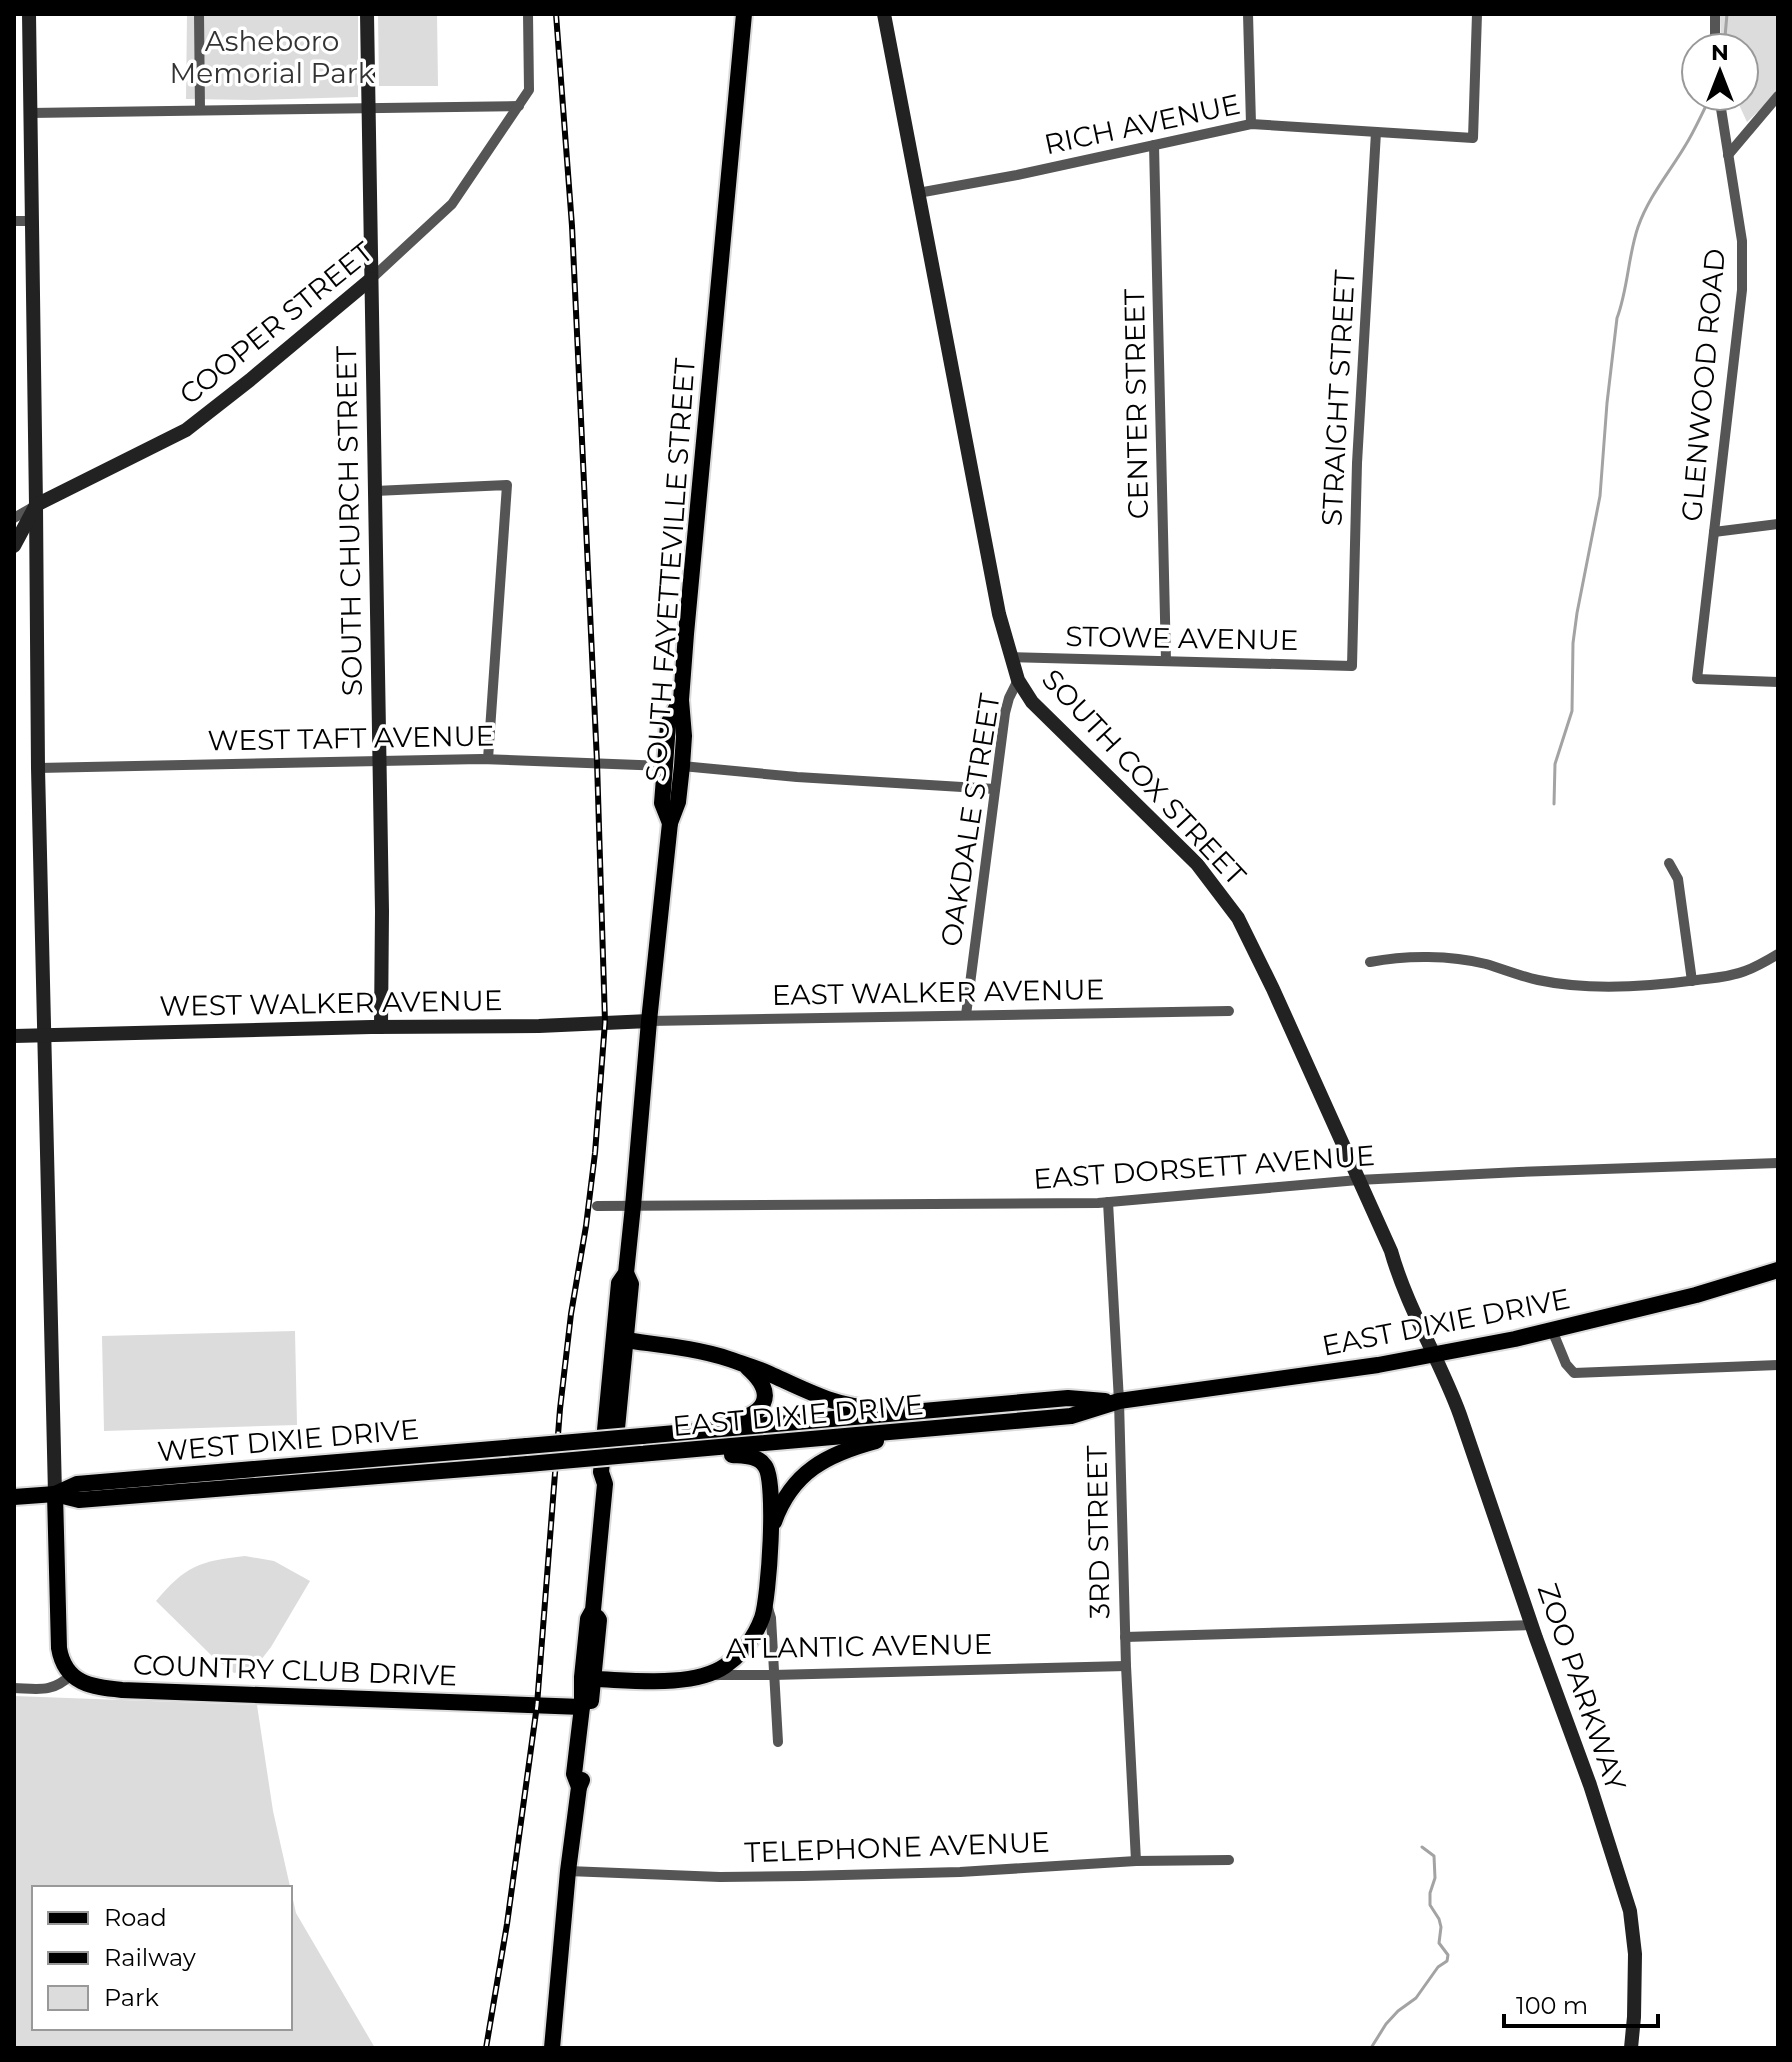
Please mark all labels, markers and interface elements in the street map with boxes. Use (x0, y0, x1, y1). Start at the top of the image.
park label: Asheboro Memorial Park (170, 24, 375, 90)
north arrow (1680, 32, 1760, 112)
text: N (1711, 39, 1729, 66)
street label: RICH AVENUE (1041, 87, 1243, 161)
street label: COOPER STREET (173, 235, 379, 411)
street label: GLENWOOD ROAD (1674, 247, 1732, 523)
street label: STRAIGHT STREET (1314, 269, 1362, 527)
street label: CENTER STREET (1117, 288, 1155, 520)
street label: SOUTH CHURCH STREET (329, 345, 369, 697)
street label: SOUTH FAYETTEVILLE STREET (638, 357, 702, 783)
street label: STOWE AVENUE (1065, 619, 1299, 657)
street label: SOUTH COX STREET (1035, 662, 1253, 892)
street label: OAKDALE STREET (933, 691, 1007, 949)
street label: WEST TAFT AVENUE (207, 718, 495, 758)
street label: EAST WALKER AVENUE (771, 972, 1105, 1012)
street label: WEST WALKER AVENUE (159, 983, 503, 1023)
street label: EAST DORSETT AVENUE (1032, 1138, 1376, 1196)
street label: EAST DIXIE DRIVE (1319, 1281, 1573, 1363)
street label: EAST DIXIE DRIVE (671, 1387, 925, 1443)
street label: WEST DIXIE DRIVE (156, 1412, 420, 1468)
street label: 3RD STREET (1079, 1445, 1117, 1619)
street label: ZOO PARKWAY (1531, 1579, 1633, 1795)
street label: ATLANTIC AVENUE (725, 1627, 993, 1665)
street label: COUNTRY CLUB DRIVE (132, 1647, 458, 1693)
street label: TELEPHONE AVENUE (744, 1825, 1050, 1869)
legend (32, 1886, 292, 2030)
text: Road (104, 1903, 167, 1932)
text: Railway (104, 1943, 196, 1972)
scale bar (1504, 1978, 1658, 2028)
text: Park (104, 1983, 159, 2012)
text: 100 m (1516, 1991, 1588, 2020)

